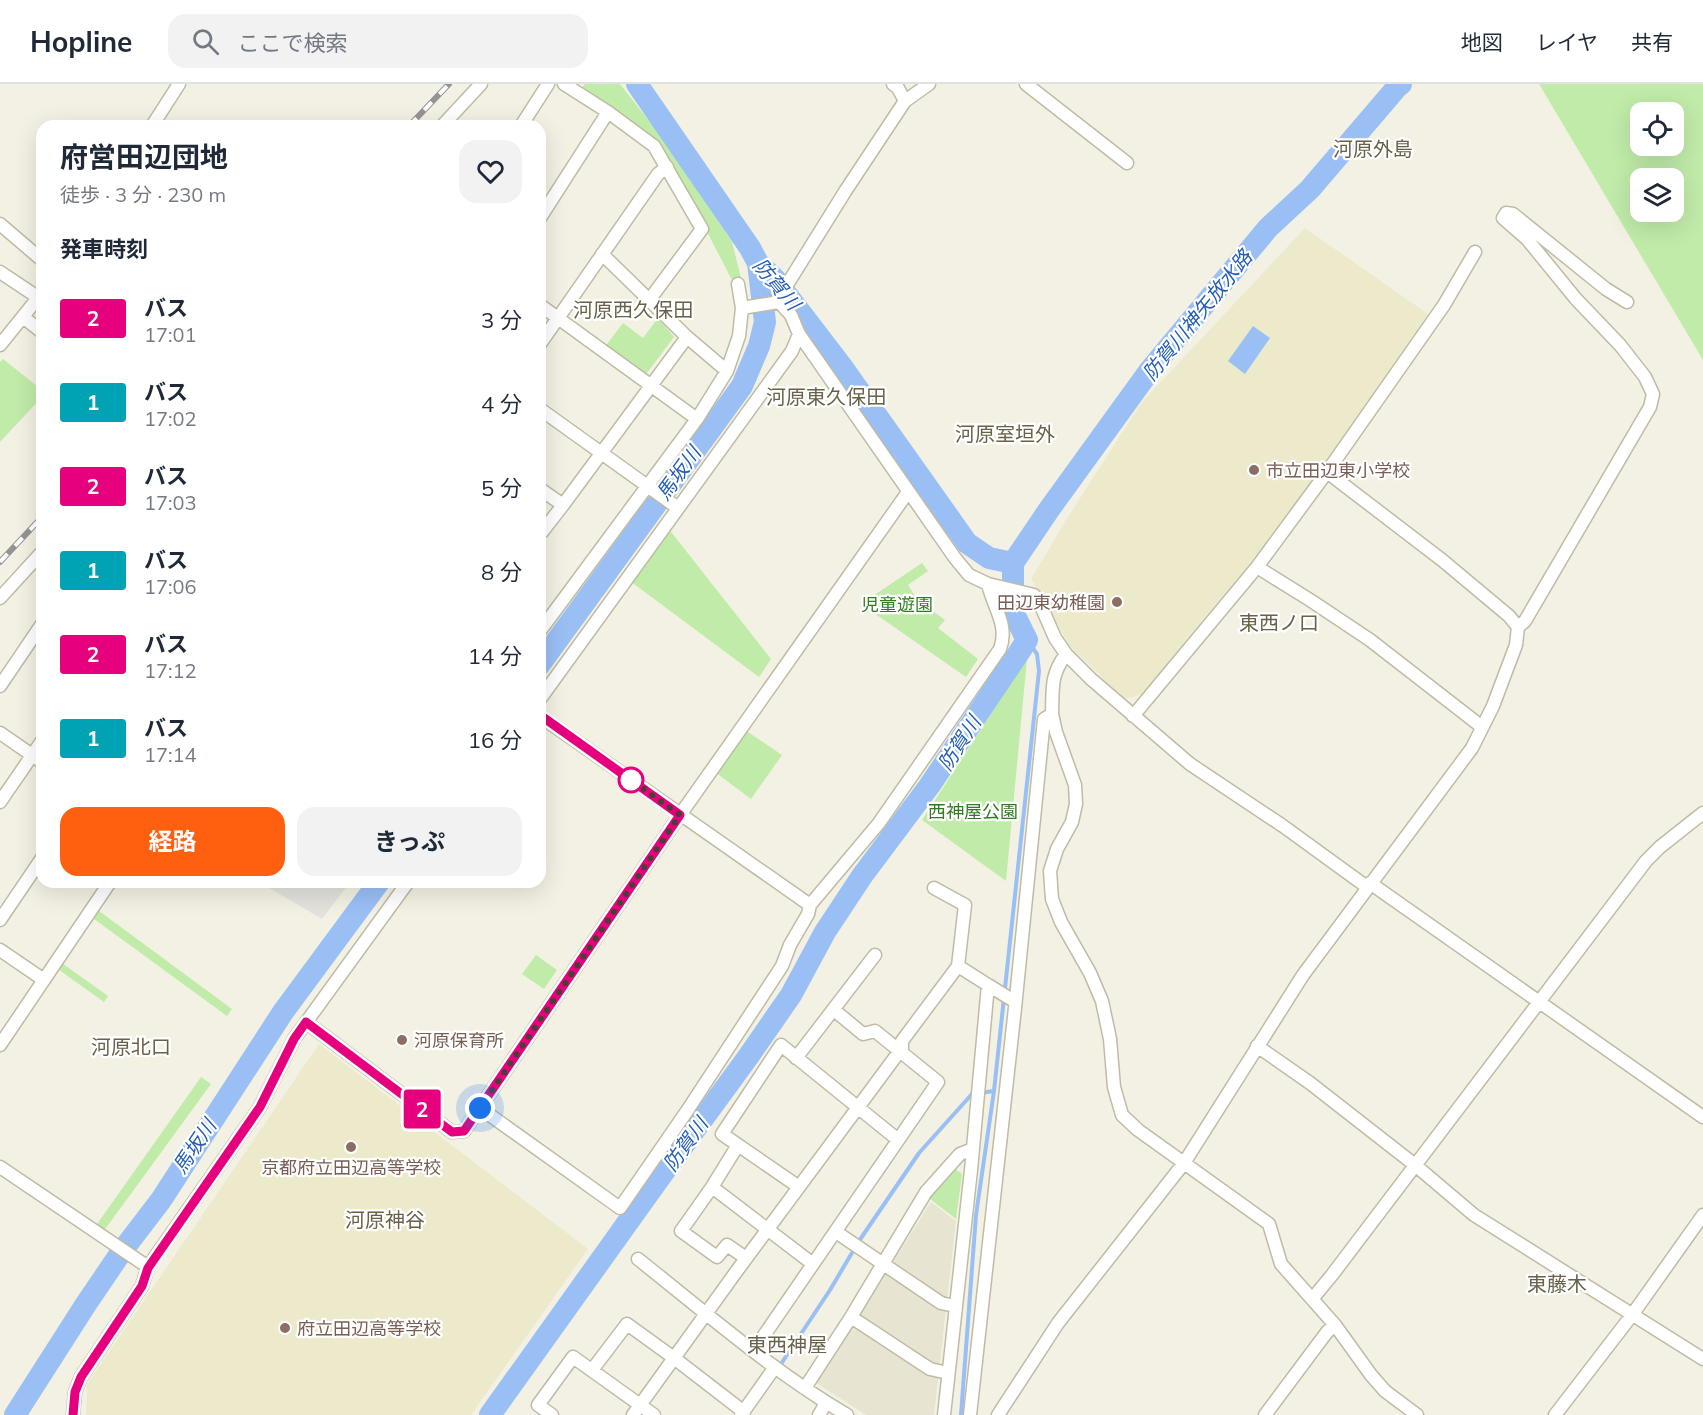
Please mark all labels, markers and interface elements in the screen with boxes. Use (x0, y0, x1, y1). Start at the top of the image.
search box (168, 14, 588, 68)
text: Hopline (30, 24, 132, 59)
icon: search (189, 25, 222, 58)
text: ここで検索 (237, 29, 347, 57)
text: 地図 (1461, 29, 1503, 55)
text: レイヤ (1536, 29, 1598, 55)
text: 共有 (1631, 29, 1673, 55)
map controls (1630, 102, 1684, 222)
button: locate (1630, 102, 1684, 156)
district label: 河原外島 (1333, 136, 1413, 161)
text: 府営田辺団地 (60, 139, 228, 174)
button: heart (459, 140, 522, 203)
button: layers (1630, 168, 1684, 222)
text: 徒歩 · 3 分 · 230 m (60, 182, 226, 207)
text: 発車時刻 (60, 235, 148, 263)
water label: 防賀川神矢放水路 (1137, 243, 1258, 385)
water label: 防賀川 (748, 253, 807, 317)
text: バス (144, 294, 188, 322)
district label: 河原西久保田 (573, 297, 693, 322)
text: 2 (87, 305, 99, 331)
text: 3 分 (481, 306, 522, 334)
text: 17:01 (144, 322, 197, 347)
text: バス (144, 378, 188, 406)
district label: 河原東久保田 (766, 384, 886, 409)
text: 1 (87, 389, 99, 415)
text: 4 分 (481, 390, 522, 418)
text: 17:02 (144, 406, 197, 431)
district label: 河原室垣外 (955, 421, 1055, 446)
water label: 馬坂川 (650, 440, 707, 505)
place label: 市立田辺東小学校 (1266, 459, 1410, 482)
text: バス (144, 462, 188, 490)
marker: 市立田辺東小学校 (1247, 463, 1261, 477)
text: 2 (87, 473, 99, 499)
text: 5 分 (481, 474, 522, 502)
text: 17:03 (144, 490, 197, 515)
text: バス (144, 546, 188, 574)
text: 1 (87, 557, 99, 583)
text: 8 分 (481, 558, 522, 586)
text: 17:06 (144, 574, 197, 599)
place label: 田辺東幼稚園 (997, 591, 1105, 614)
park label: 児童遊園 (861, 593, 933, 616)
marker: 田辺東幼稚園 (1110, 595, 1124, 609)
district label: 東西ノ口 (1239, 610, 1319, 635)
text: バス (144, 630, 188, 658)
text: 2 (87, 641, 99, 667)
text: 14 分 (468, 642, 522, 670)
text: 17:12 (144, 658, 197, 683)
water label: 防賀川 (932, 709, 987, 775)
text: バス (144, 714, 188, 742)
text: 1 (87, 725, 99, 751)
text: 16 分 (468, 726, 522, 754)
text: 17:14 (144, 742, 197, 767)
unlabelled marker (618, 767, 644, 793)
park label: 西神屋公園 (928, 800, 1018, 823)
button: 経路 (60, 807, 285, 876)
button: きっぷ (297, 807, 522, 876)
place label: 河原保育所 (414, 1029, 504, 1052)
marker: 河原保育所 (395, 1033, 409, 1047)
district label: 河原北口 (91, 1034, 171, 1059)
line badge: 2 (402, 1090, 442, 1128)
your location (465, 1093, 495, 1123)
text: 2 (416, 1096, 428, 1122)
water label: 防賀川 (657, 1111, 714, 1176)
water label: 馬坂川 (167, 1112, 222, 1178)
marker: 京都府立田辺高等学校 (344, 1140, 358, 1154)
place label: 京都府立田辺高等学校 (261, 1156, 441, 1179)
district label: 河原神谷 (345, 1207, 425, 1232)
district label: 東藤木 (1527, 1271, 1587, 1296)
place label: 府立田辺高等学校 (297, 1317, 441, 1340)
marker: 府立田辺高等学校 (278, 1321, 292, 1335)
district label: 東西神屋 (747, 1332, 827, 1357)

